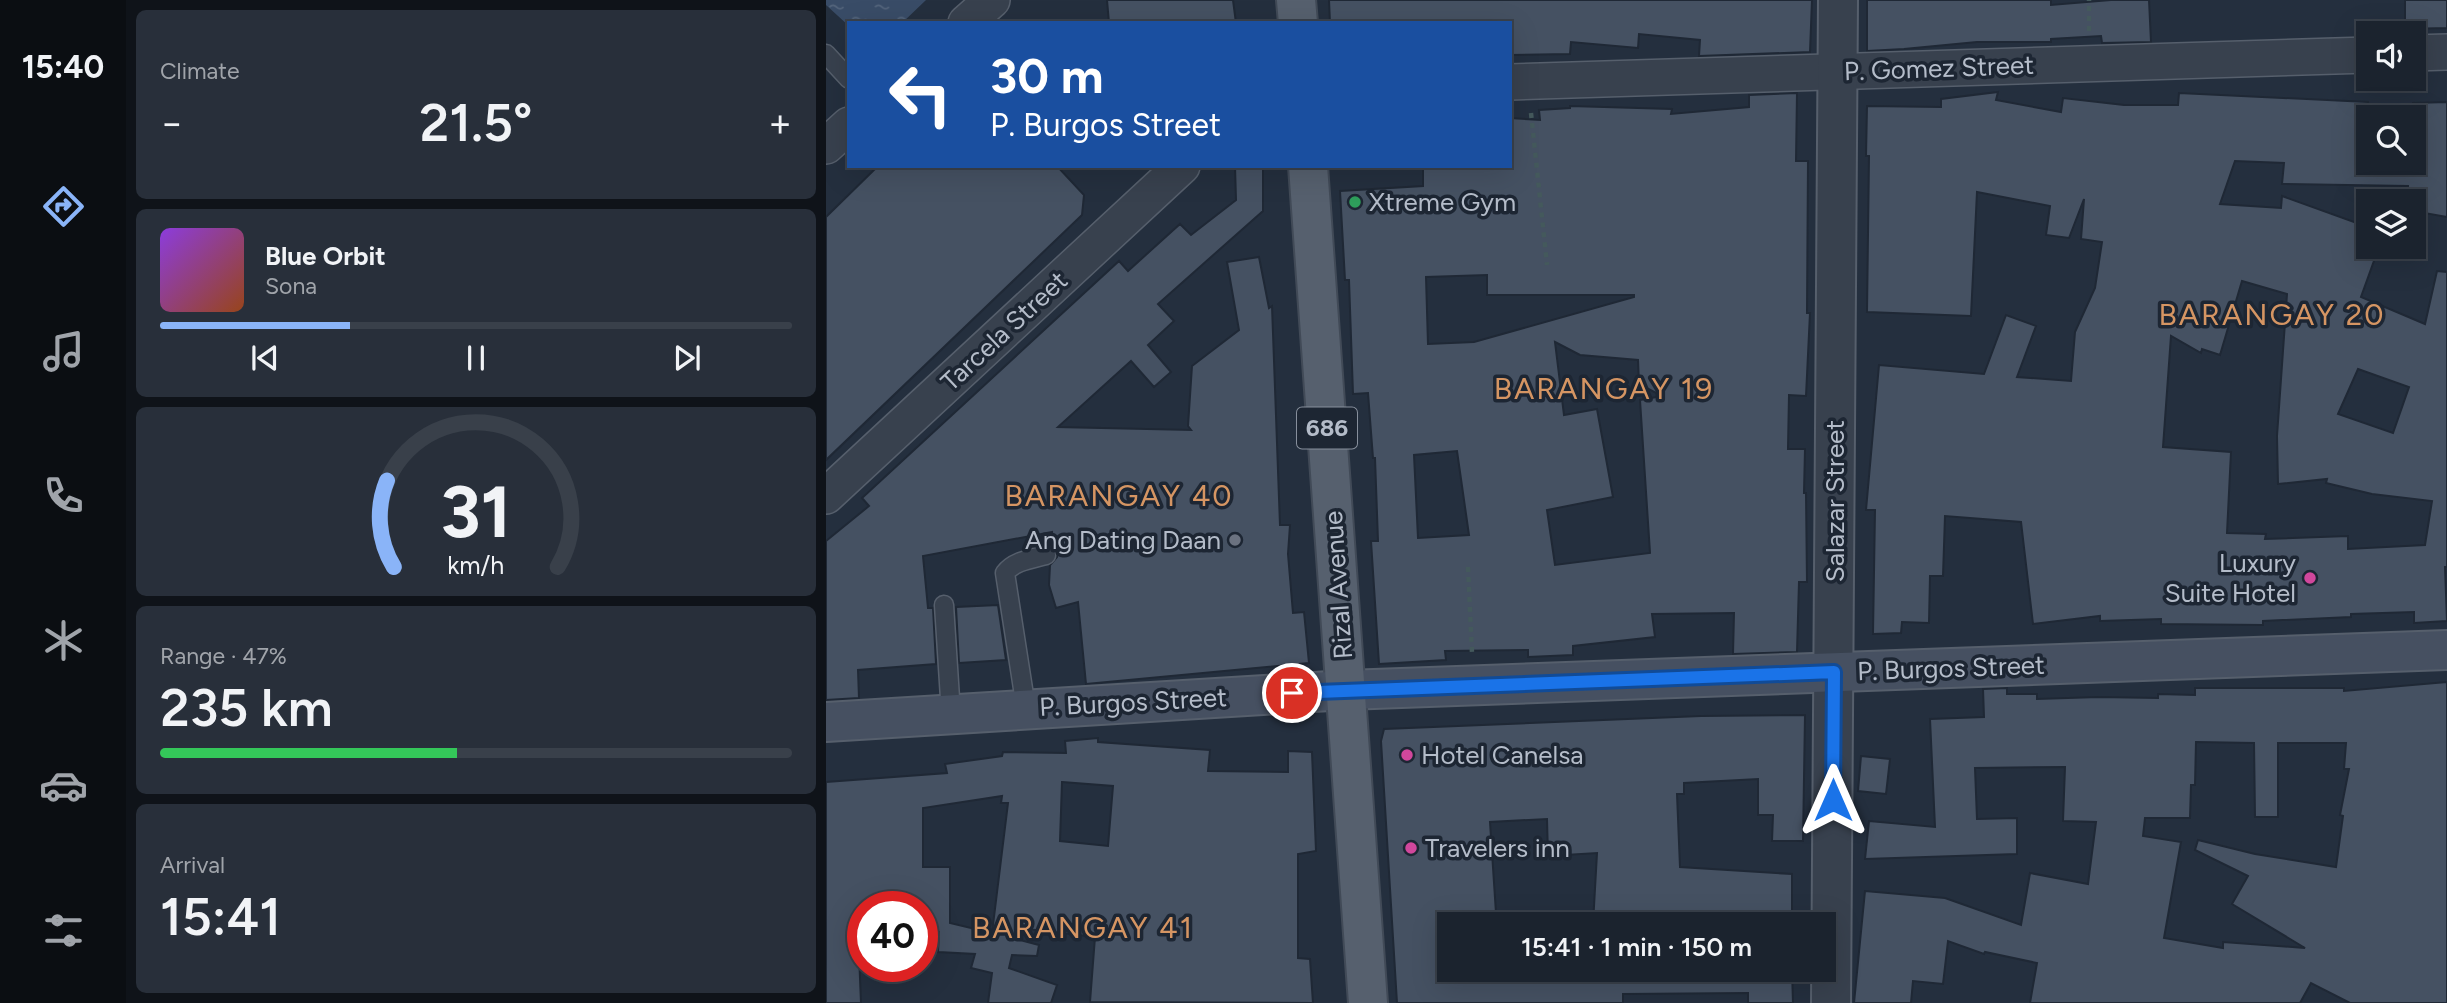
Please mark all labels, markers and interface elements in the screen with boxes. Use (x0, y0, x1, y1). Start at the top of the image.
map controls (2356, 21, 2426, 259)
button: sound (2356, 21, 2426, 91)
text: 30 m (990, 46, 1103, 105)
text: 15:40 (22, 48, 104, 86)
icon: left (875, 49, 966, 140)
street label: P. Gomez Street (1843, 49, 2035, 87)
text: Climate (160, 57, 239, 85)
text: 21.5° (419, 92, 533, 154)
text: − (160, 100, 184, 146)
text: + (768, 100, 792, 146)
button: search (2356, 105, 2426, 175)
text: P. Burgos Street (990, 106, 1221, 144)
icon: directions (39, 182, 88, 231)
place label: Xtreme Gym (1369, 186, 1516, 218)
button: layers (2356, 189, 2426, 259)
marker: Xtreme Gym (1347, 194, 1363, 210)
text: Blue Orbit (265, 240, 386, 272)
street label: Tarcela Street (934, 264, 1074, 398)
text: Sona (265, 272, 317, 300)
district label: BARANGAY 20 (2158, 296, 2386, 333)
icon: music (39, 327, 88, 376)
icon: previous (246, 339, 284, 377)
icon: pause (457, 339, 495, 377)
icon: next (668, 339, 706, 377)
district label: BARANGAY 19 (1494, 370, 1714, 407)
road number: 686 (1297, 408, 1357, 448)
street label: Salazar Street (1819, 420, 1851, 582)
text: 31 (440, 469, 512, 556)
icon: phone (39, 471, 88, 520)
district label: BARANGAY 40 (1005, 477, 1234, 514)
street label: Rizal Avenue (1317, 510, 1359, 660)
place label: Ang Dating Daan (1025, 524, 1221, 556)
marker: Ang Dating Daan (1227, 532, 1243, 548)
place label: Luxury Suite Hotel (2165, 547, 2296, 609)
text: km/h (447, 550, 505, 580)
marker: Luxury Suite Hotel (2302, 570, 2318, 586)
icon: climate (39, 616, 88, 665)
text: Range · 47% (160, 642, 287, 670)
street label: P. Burgos Street (1857, 649, 2046, 687)
pin (1262, 663, 1322, 723)
icon: arrive (1273, 674, 1311, 712)
text: 235 km (160, 677, 333, 739)
street label: P. Burgos Street (1038, 681, 1228, 723)
place label: Hotel Canelsa (1421, 739, 1584, 771)
marker: Hotel Canelsa (1399, 747, 1415, 763)
icon: car (39, 761, 88, 810)
position arrow (1796, 763, 1870, 837)
place label: Travelers inn (1425, 832, 1570, 864)
marker: Travelers inn (1403, 840, 1419, 856)
text: Arrival (160, 851, 225, 879)
text: 15:41 (160, 886, 281, 948)
speed limit sign: 40 (847, 891, 938, 982)
icon: filters (39, 906, 88, 955)
district label: BARANGAY 41 (972, 909, 1194, 946)
text: 15:41 · 1 min · 150 m (1521, 931, 1752, 963)

